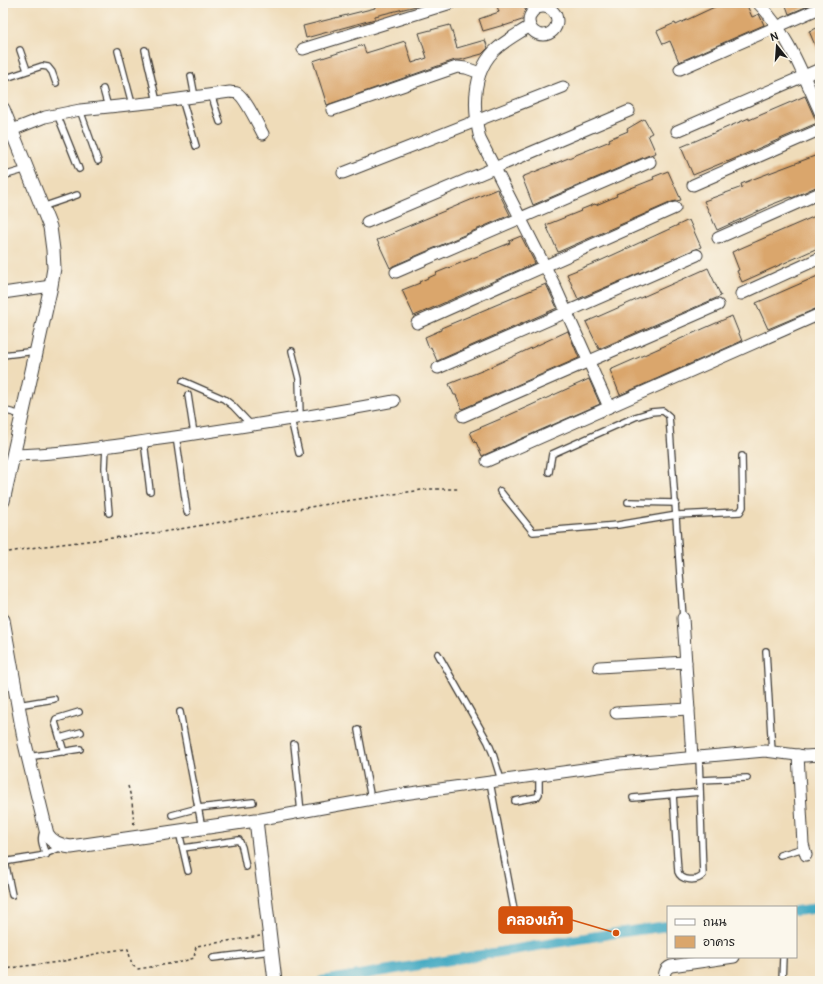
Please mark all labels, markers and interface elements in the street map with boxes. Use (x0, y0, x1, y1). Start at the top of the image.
north arrow (757, 26, 797, 66)
text: N (769, 29, 780, 44)
legend (667, 906, 797, 958)
callout: คลองเก้า (499, 907, 572, 933)
text: คลองเก้า (507, 910, 563, 929)
text: ถนน (703, 915, 727, 930)
text: อาคาร (703, 935, 735, 950)

